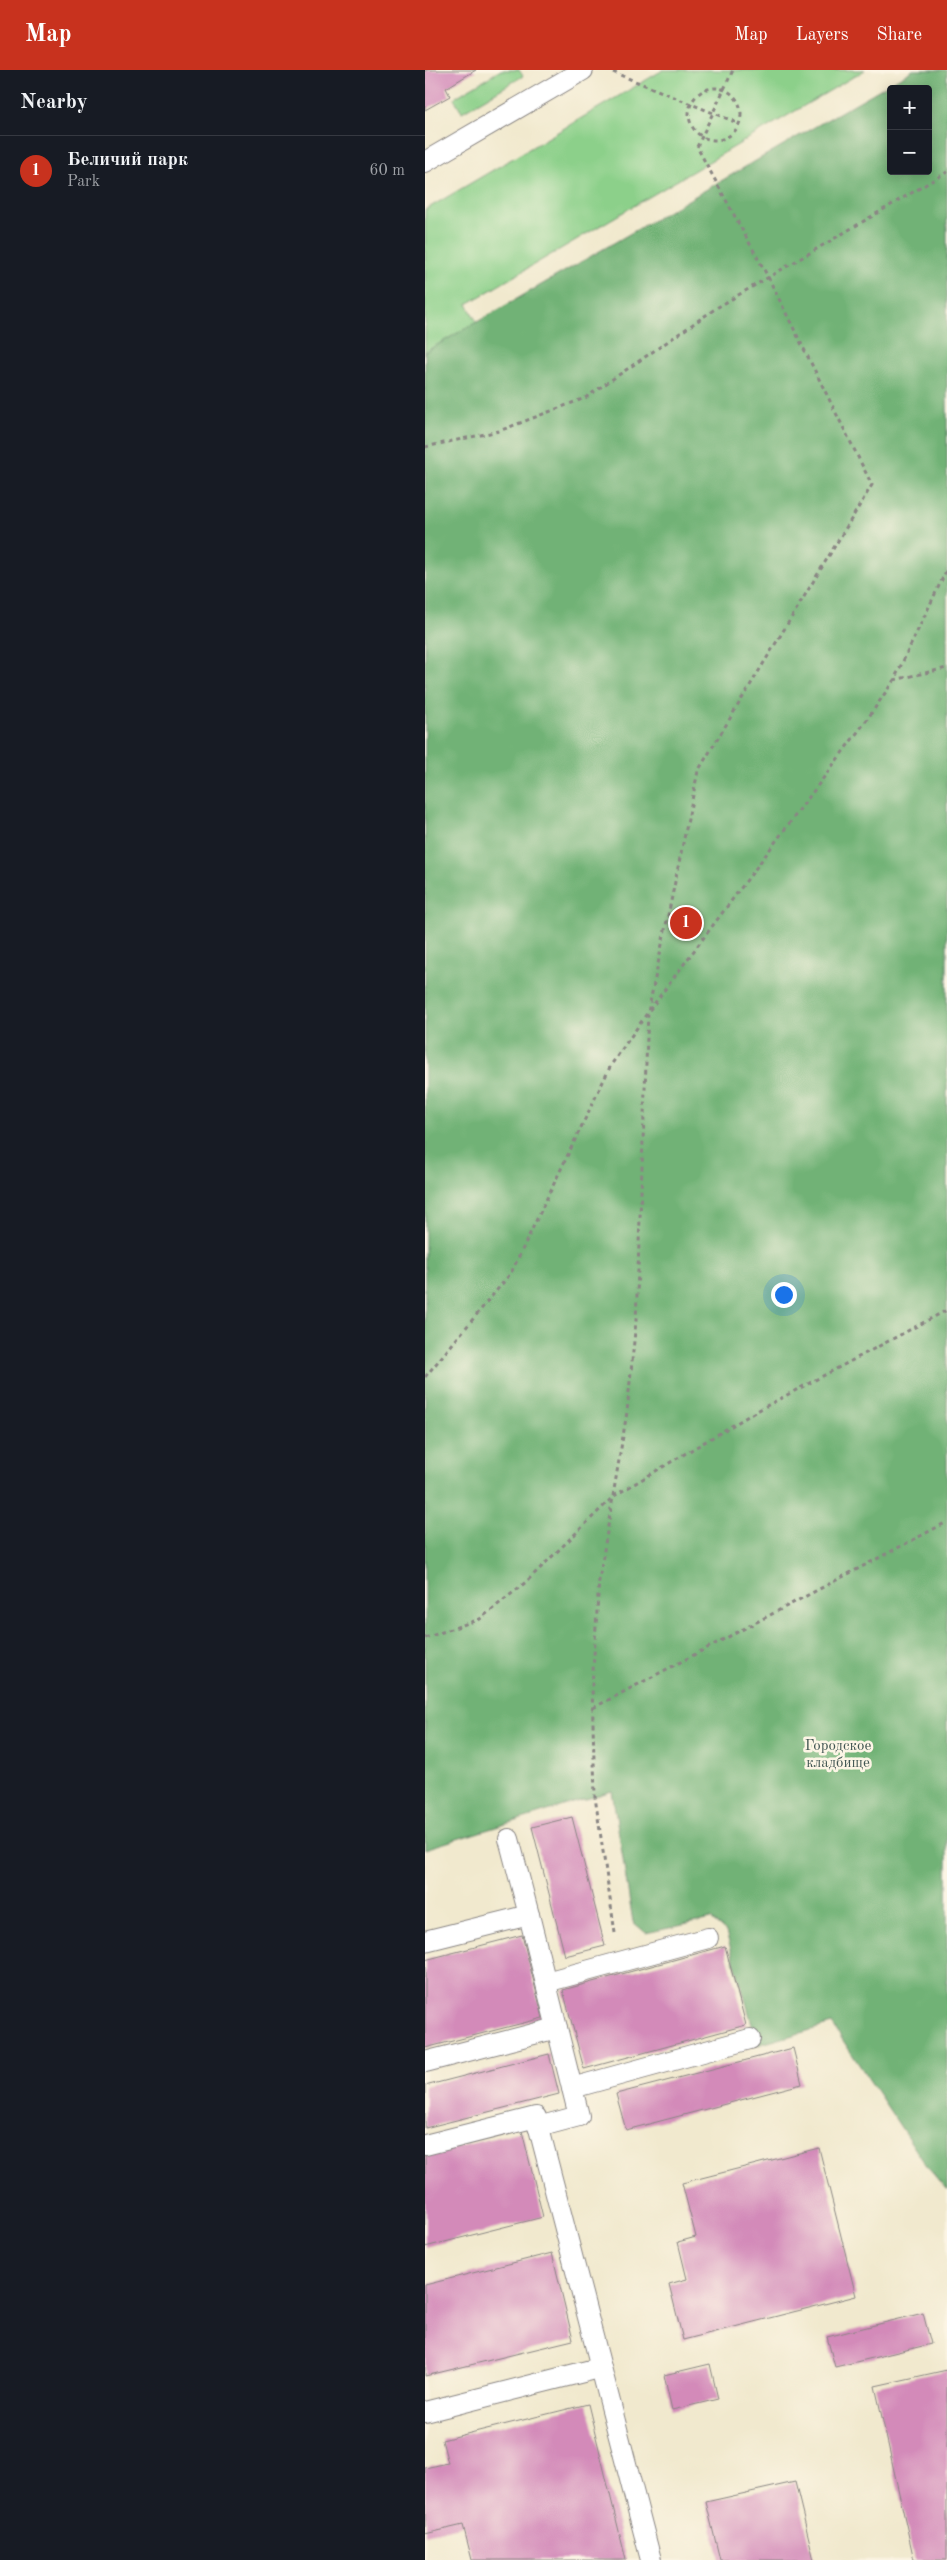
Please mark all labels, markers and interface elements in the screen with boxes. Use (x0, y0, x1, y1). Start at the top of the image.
text: Map (25, 23, 72, 47)
text: Map (734, 26, 768, 44)
text: Layers (796, 26, 848, 44)
text: Share (876, 26, 922, 44)
map controls (887, 85, 932, 175)
button: + (887, 85, 932, 130)
text: Nearby (20, 92, 88, 113)
button: − (887, 130, 932, 175)
text: Беличий парк (67, 151, 188, 170)
text: 1 (31, 163, 41, 179)
text: 60 m (369, 163, 405, 179)
text: Park (67, 174, 100, 190)
pin: 1 (670, 904, 702, 942)
your location (771, 1282, 797, 1308)
park label: Городское кладбище (805, 1739, 871, 1771)

